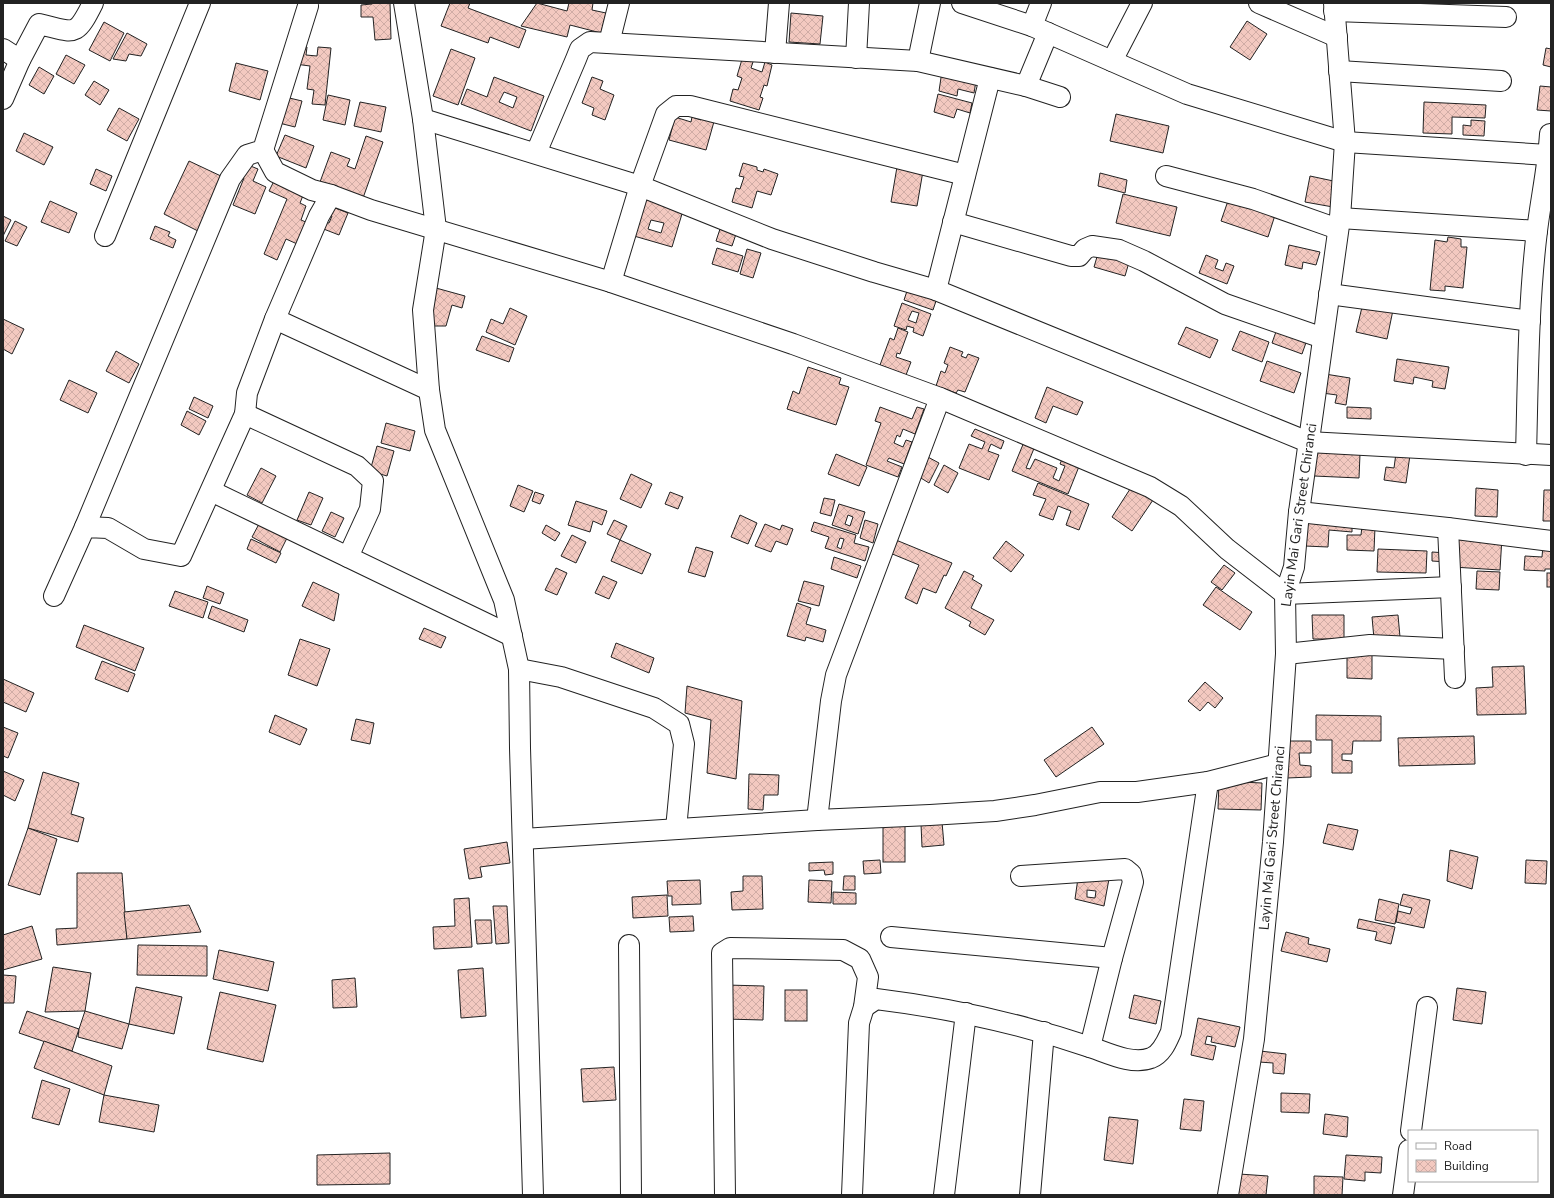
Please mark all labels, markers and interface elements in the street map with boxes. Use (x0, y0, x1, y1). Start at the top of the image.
street label: Layin Mai Gari Street Chiranci (1277, 422, 1321, 608)
street label: Layin Mai Gari Street Chiranci (1254, 745, 1290, 931)
legend (1408, 1130, 1538, 1182)
text: Road (1444, 1138, 1472, 1154)
text: Building (1444, 1158, 1489, 1174)

